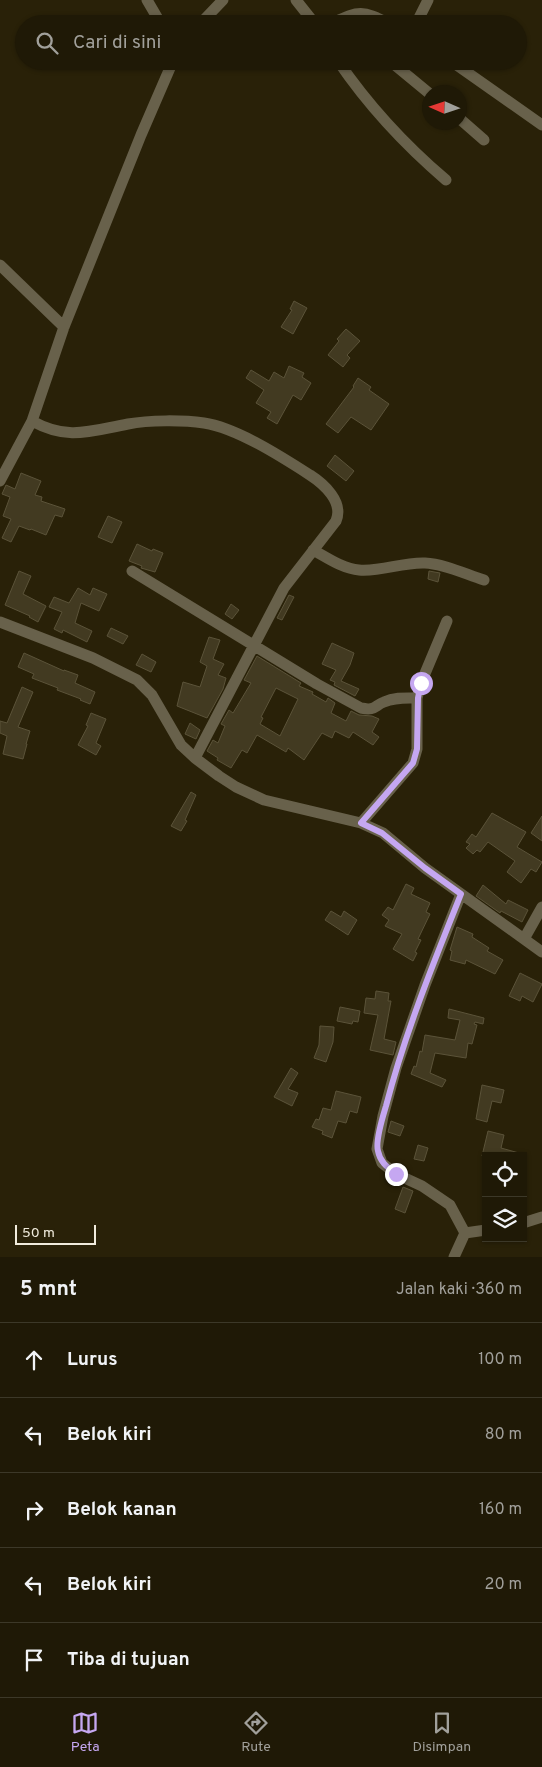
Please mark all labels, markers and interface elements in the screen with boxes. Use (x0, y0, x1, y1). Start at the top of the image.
search box (15, 15, 527, 70)
icon: search (33, 29, 61, 57)
text: Cari di sini (73, 31, 161, 55)
north arrow (422, 85, 467, 130)
route start (410, 672, 433, 695)
map controls (482, 1152, 527, 1242)
button: locate (482, 1152, 527, 1197)
route end (385, 1163, 408, 1186)
button: layers (482, 1197, 527, 1242)
scale bar (15, 1222, 96, 1245)
text: 50 m (22, 1225, 55, 1242)
text: 5 mnt (20, 1276, 77, 1303)
text: Jalan kaki · 360 m (396, 1280, 522, 1300)
icon: ahead (20, 1346, 48, 1374)
text: Lurus (67, 1348, 118, 1372)
text: 100 m (478, 1350, 522, 1370)
icon: left (20, 1421, 48, 1449)
text: Belok kiri (67, 1423, 152, 1447)
text: 80 m (485, 1425, 522, 1445)
icon: right (20, 1496, 48, 1524)
text: Belok kanan (67, 1498, 177, 1522)
text: 160 m (479, 1500, 522, 1520)
icon: left (20, 1571, 48, 1599)
text: Belok kiri (67, 1573, 152, 1597)
text: 20 m (485, 1575, 522, 1595)
icon: arrive (20, 1646, 48, 1674)
text: Tiba di tujuan (67, 1648, 190, 1672)
tab: Peta (71, 1709, 100, 1756)
tab: Rute (241, 1709, 271, 1756)
tab: Disimpan (412, 1709, 471, 1756)

